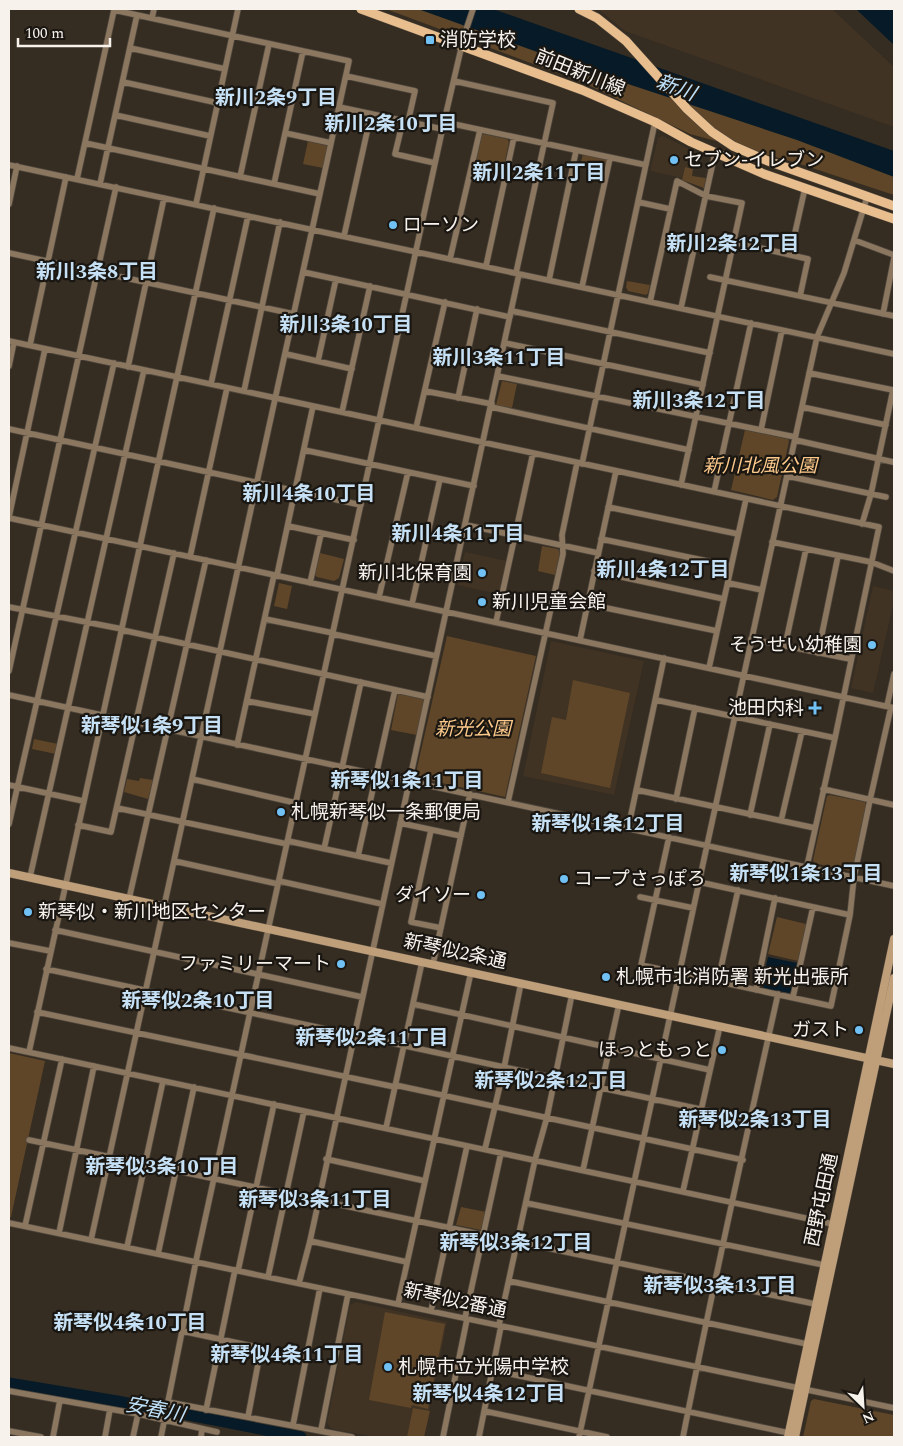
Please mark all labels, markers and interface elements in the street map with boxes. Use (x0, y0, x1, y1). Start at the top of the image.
scale bar (18, 15, 110, 47)
text: 100 m (25, 22, 64, 45)
place label: 消防学校 (440, 26, 516, 55)
marker: 消防学校 (424, 34, 436, 46)
street label: 前田新川線 (531, 42, 629, 104)
water label: 新川 (652, 67, 702, 110)
district label: 新川2条9丁目 (215, 83, 337, 113)
district label: 新川2条10丁目 (324, 109, 458, 139)
place label: セブン-イレブン (684, 146, 824, 175)
marker: セブン-イレブン (668, 154, 680, 166)
district label: 新川2条11丁目 (472, 158, 606, 188)
place label: ローソン (403, 211, 479, 240)
marker: ローソン (387, 219, 399, 231)
district label: 新川2条12丁目 (666, 229, 800, 259)
district label: 新川3条8丁目 (36, 257, 158, 287)
district label: 新川3条10丁目 (279, 310, 413, 340)
district label: 新川3条11丁目 (432, 343, 566, 373)
district label: 新川3条12丁目 (632, 386, 766, 416)
park label: 新川北風公園 (703, 452, 820, 481)
district label: 新川4条10丁目 (242, 479, 376, 509)
district label: 新川4条11丁目 (391, 519, 525, 549)
district label: 新川4条12丁目 (596, 555, 730, 585)
place label: 新川北保育園 (358, 559, 472, 588)
marker: 新川北保育園 (476, 567, 488, 579)
place label: 新川児童会館 (492, 588, 606, 617)
marker: 新川児童会館 (476, 596, 488, 608)
place label: そうせい幼稚園 (729, 631, 862, 660)
marker: そうせい幼稚園 (866, 639, 878, 651)
place label: 池田内科 (728, 694, 804, 723)
marker: 池田内科 (808, 701, 822, 715)
district label: 新琴似1条9丁目 (81, 711, 223, 741)
park label: 新光公園 (435, 715, 514, 744)
district label: 新琴似1条11丁目 (330, 766, 484, 796)
place label: 札幌新琴似一条郵便局 (291, 798, 481, 827)
marker: 札幌新琴似一条郵便局 (275, 806, 287, 818)
district label: 新琴似1条12丁目 (531, 809, 685, 839)
district label: 新琴似1条13丁目 (729, 859, 883, 889)
place label: コープさっぽろ (574, 865, 706, 894)
marker: コープさっぽろ (558, 873, 570, 885)
place label: ダイソー (395, 881, 471, 910)
marker: ダイソー (475, 889, 487, 901)
place label: 新琴似・新川地区センター (38, 898, 266, 927)
marker: 新琴似・新川地区センター (22, 906, 34, 918)
street label: 新琴似2条通 (401, 927, 509, 977)
place label: ファミリーマート (179, 950, 331, 979)
marker: ファミリーマート (335, 958, 347, 970)
place label: 札幌市北消防署 新光出張所 (616, 963, 849, 992)
marker: 札幌市北消防署 新光出張所 (600, 971, 612, 983)
district label: 新琴似2条10丁目 (121, 986, 275, 1016)
place label: ガスト (792, 1016, 849, 1045)
district label: 新琴似2条11丁目 (295, 1023, 449, 1053)
marker: ガスト (853, 1024, 865, 1036)
place label: ほっともっと (598, 1036, 712, 1065)
marker: ほっともっと (716, 1044, 728, 1056)
district label: 新琴似2条12丁目 (474, 1066, 628, 1096)
district label: 新琴似2条13丁目 (678, 1105, 832, 1135)
street label: 西野屯田通 (798, 1151, 846, 1249)
district label: 新琴似3条10丁目 (85, 1152, 239, 1182)
district label: 新琴似3条11丁目 (238, 1185, 392, 1215)
district label: 新琴似3条12丁目 (439, 1228, 593, 1258)
district label: 新琴似3条13丁目 (643, 1271, 797, 1301)
street label: 新琴似2番通 (401, 1276, 509, 1326)
district label: 新琴似4条10丁目 (53, 1308, 207, 1338)
district label: 新琴似4条11丁目 (210, 1340, 364, 1370)
place label: 札幌市立光陽中学校 (398, 1353, 569, 1382)
marker: 札幌市立光陽中学校 (382, 1361, 394, 1373)
district label: 新琴似4条12丁目 (412, 1379, 566, 1409)
north arrow (838, 1381, 888, 1431)
water label: 安春川 (123, 1390, 189, 1431)
text: N (859, 1405, 878, 1429)

